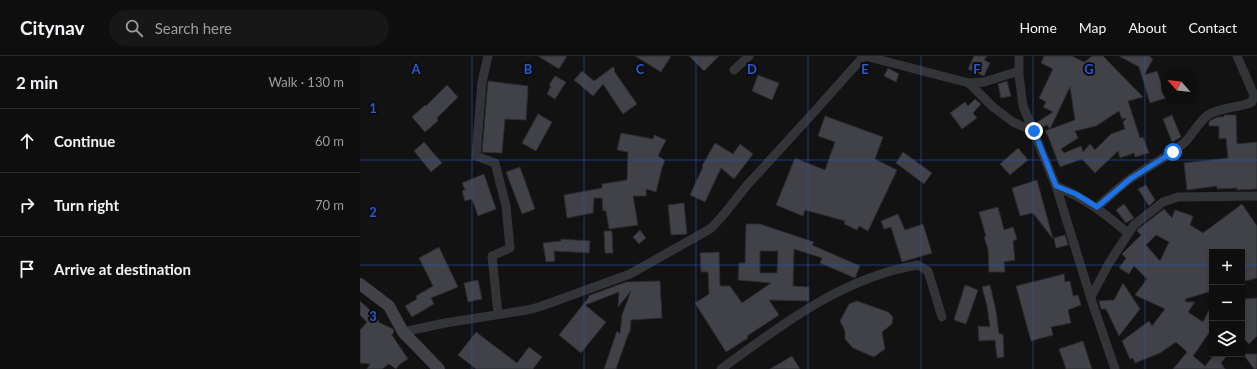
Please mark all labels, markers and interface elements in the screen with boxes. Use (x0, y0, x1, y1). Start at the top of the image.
search box (109, 10, 389, 46)
text: Citynav (20, 16, 85, 39)
icon: search (123, 17, 145, 39)
text: Search here (155, 19, 232, 37)
text: Home (1019, 19, 1057, 36)
text: Map (1079, 19, 1106, 36)
text: About (1128, 19, 1166, 36)
text: Contact (1188, 19, 1237, 36)
text: A (410, 61, 421, 77)
text: B (524, 61, 533, 77)
text: C (636, 61, 645, 77)
text: D (747, 61, 757, 77)
text: E (861, 61, 869, 77)
text: F (973, 61, 981, 77)
text: G (1084, 61, 1094, 77)
north arrow (1161, 68, 1197, 104)
text: 2 min (16, 72, 58, 93)
text: Walk · 130 m (268, 74, 344, 90)
text: 1 (369, 100, 377, 116)
route end (1025, 122, 1043, 140)
icon: ahead (16, 130, 38, 152)
text: Continue (54, 132, 115, 150)
text: 60 m (315, 133, 344, 149)
route start (1164, 143, 1182, 161)
icon: right (16, 194, 38, 216)
text: Turn right (54, 196, 119, 214)
text: 70 m (315, 197, 344, 213)
text: 2 (369, 204, 377, 220)
map controls (1209, 249, 1245, 357)
button: + (1209, 249, 1245, 285)
icon: arrive (16, 258, 38, 280)
text: Arrive at destination (54, 260, 191, 278)
button: − (1209, 285, 1245, 321)
text: 3 (369, 308, 377, 324)
button: layers (1209, 321, 1245, 357)

